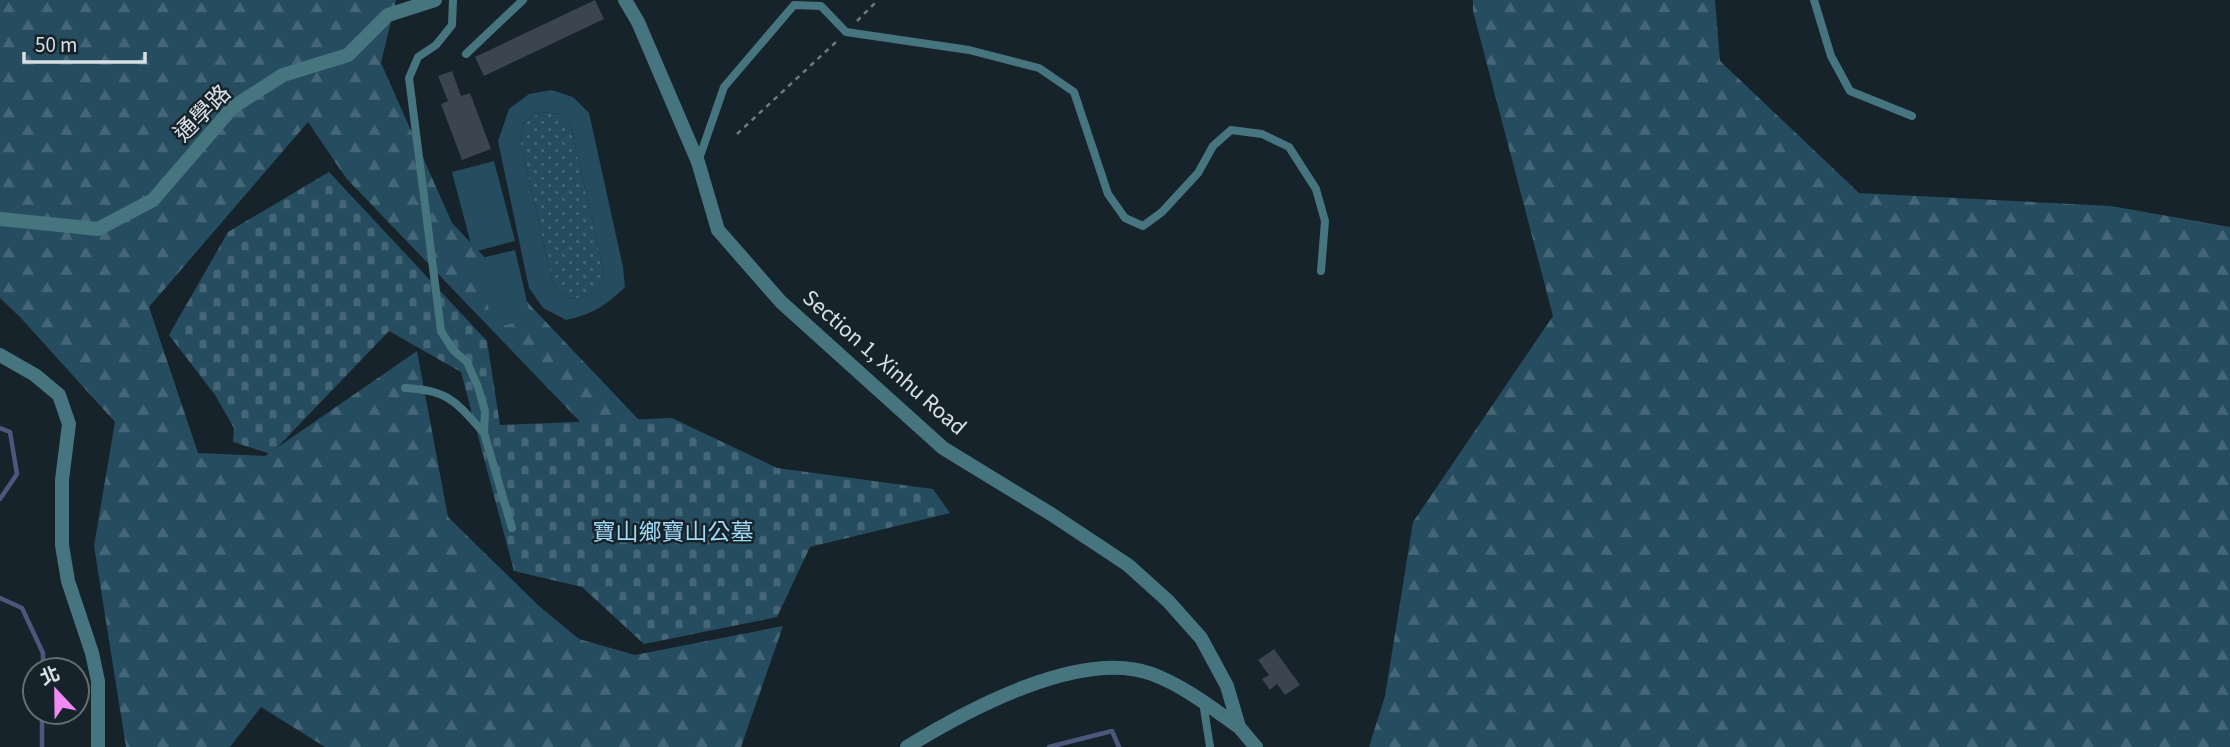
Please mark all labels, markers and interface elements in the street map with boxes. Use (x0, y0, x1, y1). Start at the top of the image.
scale bar (24, 21, 145, 65)
text: 50 m (35, 30, 77, 60)
street label: 通學路 (166, 77, 238, 149)
street label: Section 1, Xinhu Road (795, 282, 974, 443)
park label: 寶山鄉寶山公墓 (593, 516, 754, 549)
north arrow (21, 656, 91, 726)
text: 北 (36, 661, 64, 693)

